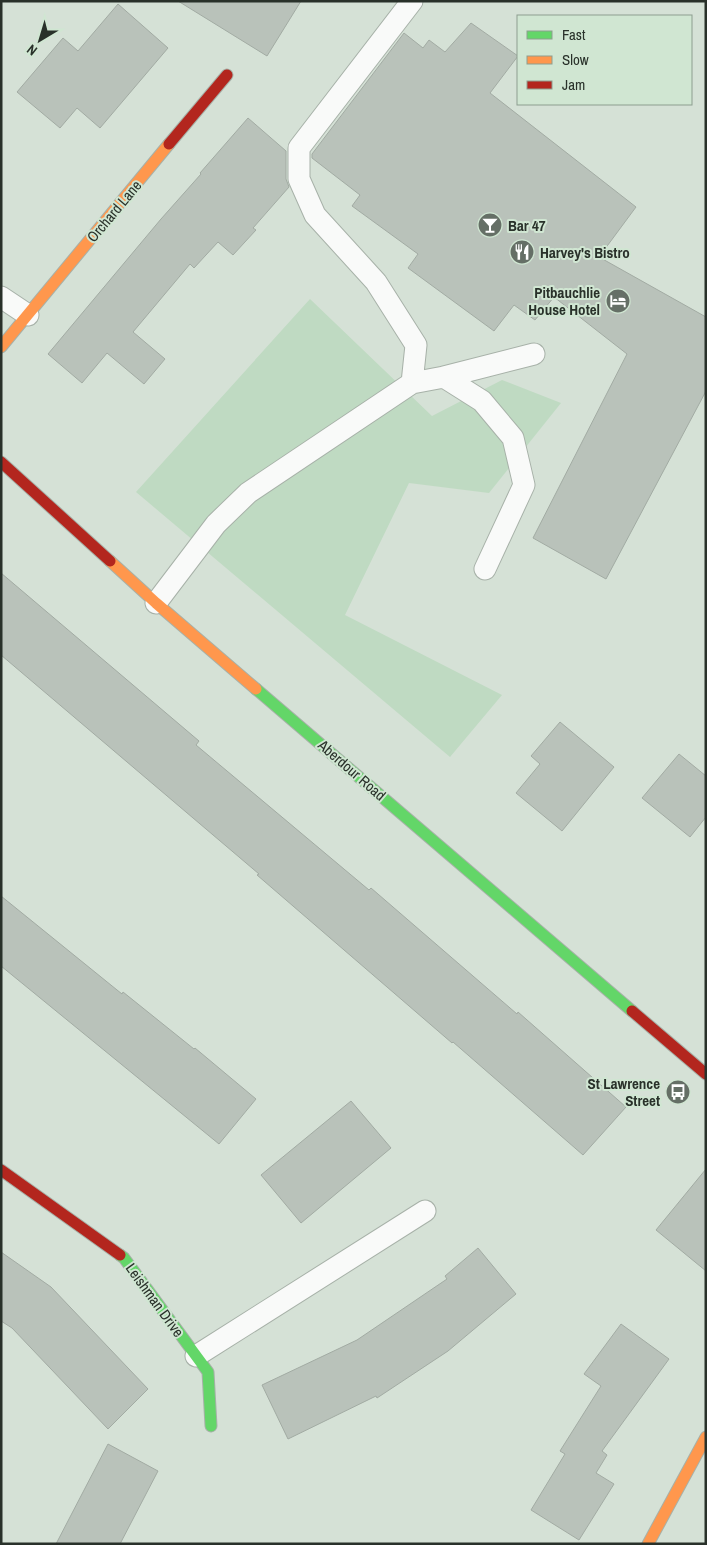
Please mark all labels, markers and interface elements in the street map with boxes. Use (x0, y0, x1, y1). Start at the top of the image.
north arrow (15, 15, 65, 65)
legend (517, 15, 692, 105)
text: Fast (562, 24, 586, 45)
text: N (23, 41, 41, 60)
text: Slow (562, 49, 589, 70)
text: Jam (562, 74, 585, 95)
street label: Orchard Lane (82, 175, 146, 247)
bar icon: Bar 47 (477, 212, 503, 238)
place label: Bar 47 (508, 215, 546, 236)
restaurant icon: Harvey's Bistro (509, 239, 535, 265)
place label: Harvey's Bistro (540, 242, 630, 263)
place label: Pitbauchlie House Hotel (528, 282, 600, 320)
hotel icon: Pitbauchlie House Hotel (605, 288, 631, 314)
street label: Aberdour Road (313, 734, 390, 805)
place label: St Lawrence Street (588, 1073, 660, 1111)
bus stop icon: St Lawrence Street (665, 1079, 691, 1105)
street label: Leishman Drive (121, 1259, 189, 1341)

